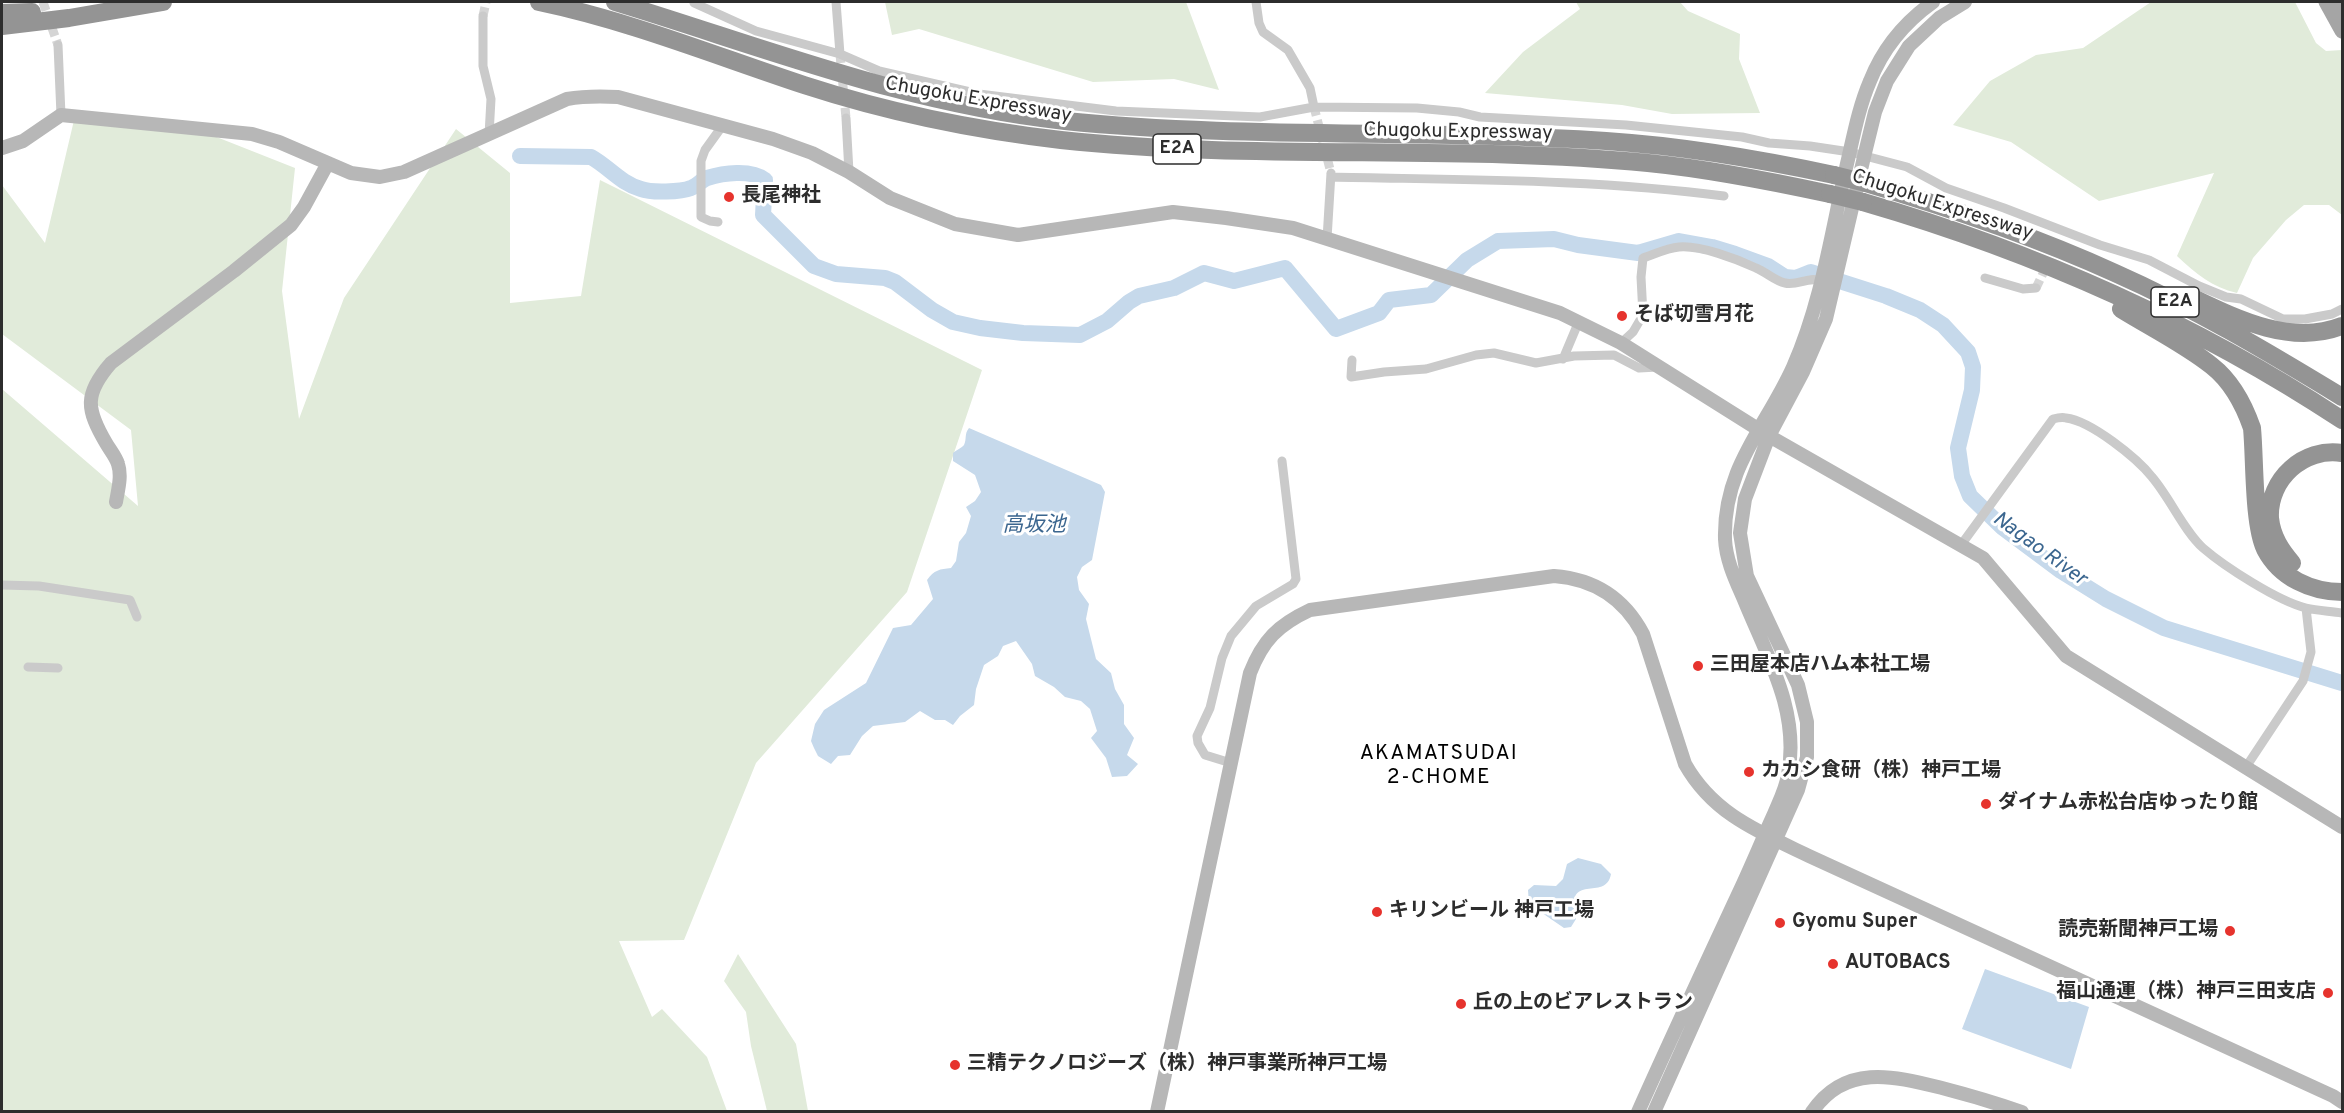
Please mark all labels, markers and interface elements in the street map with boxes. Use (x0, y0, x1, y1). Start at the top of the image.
street label: Chugoku Expressway (883, 73, 1073, 129)
street label: Chugoku Expressway (1363, 119, 1553, 147)
road number: E2A (1153, 134, 1201, 164)
street label: Chugoku Expressway (1848, 165, 2036, 247)
place label: 長尾神社 (741, 185, 821, 209)
marker: 長尾神社 (722, 190, 736, 204)
road number: E2A (2151, 287, 2199, 317)
place label: そば切雪月花 (1634, 304, 1754, 328)
marker: そば切雪月花 (1615, 309, 1629, 323)
water label: Nagao River (1987, 507, 2091, 593)
water label: 高坂池 (1003, 514, 1065, 540)
place label: 三田屋本店ハム本社工場 (1710, 654, 1930, 678)
marker: 三田屋本店ハム本社工場 (1691, 659, 1705, 673)
district label: AKAMATSUDAI 2-CHOME (1360, 742, 1518, 792)
place label: カカシ食研（株）神戸工場 (1761, 760, 2001, 784)
marker: カカシ食研（株）神戸工場 (1742, 765, 1756, 779)
place label: ダイナム赤松台店ゆったり館 (1998, 792, 2258, 816)
marker: ダイナム赤松台店ゆったり館 (1979, 797, 1993, 811)
place label: キリンビール 神戸工場 (1389, 900, 1594, 924)
marker: キリンビール 神戸工場 (1370, 905, 1384, 919)
place label: Gyomu Super (1792, 911, 1917, 935)
marker: Gyomu Super (1773, 916, 1787, 930)
place label: 読売新聞神戸工場 (2058, 919, 2218, 943)
marker: 読売新聞神戸工場 (2223, 924, 2237, 938)
place label: AUTOBACS (1845, 952, 1950, 976)
marker: AUTOBACS (1826, 957, 1840, 971)
place label: 福山通運（株）神戸三田支店 (2056, 981, 2316, 1005)
marker: 福山通運（株）神戸三田支店 (2321, 986, 2335, 1000)
place label: 丘の上のビアレストラン (1473, 992, 1693, 1016)
marker: 丘の上のビアレストラン (1454, 997, 1468, 1011)
place label: 三精テクノロジーズ（株）神戸事業所神戸工場 (967, 1053, 1387, 1077)
marker: 三精テクノロジーズ（株）神戸事業所神戸工場 (948, 1058, 962, 1072)

